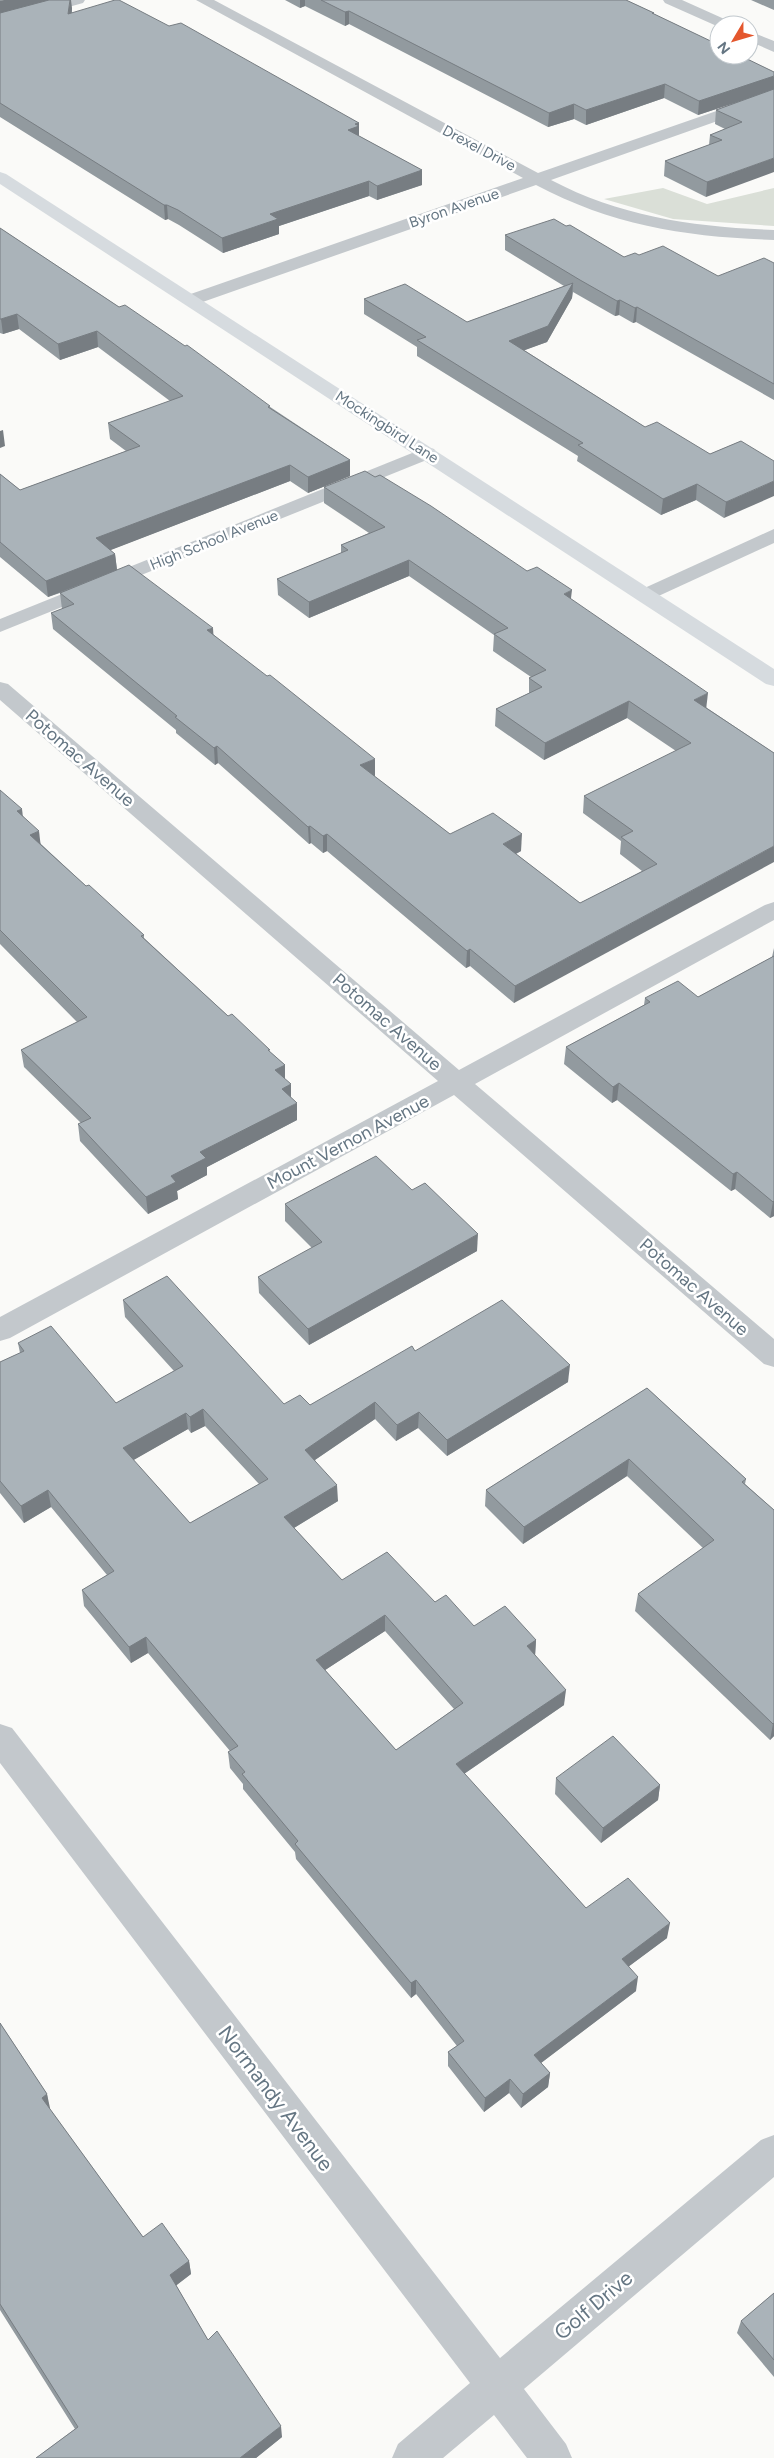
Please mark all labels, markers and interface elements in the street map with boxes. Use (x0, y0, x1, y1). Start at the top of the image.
north arrow (709, 15, 759, 65)
text: N (714, 38, 734, 57)
street label: Drexel Drive (439, 121, 519, 175)
street label: Byron Avenue (407, 184, 501, 232)
street label: Mockingbird Lane (332, 387, 442, 467)
street label: High School Avenue (147, 506, 281, 574)
street label: Potomac Avenue (21, 705, 139, 811)
street label: Potomac Avenue (328, 969, 446, 1075)
street label: Mount Vernon Avenue (263, 1090, 433, 1194)
street label: Potomac Avenue (635, 1234, 753, 1340)
street label: Normandy Avenue (213, 2020, 339, 2176)
street label: Golf Drive (549, 2265, 637, 2345)

